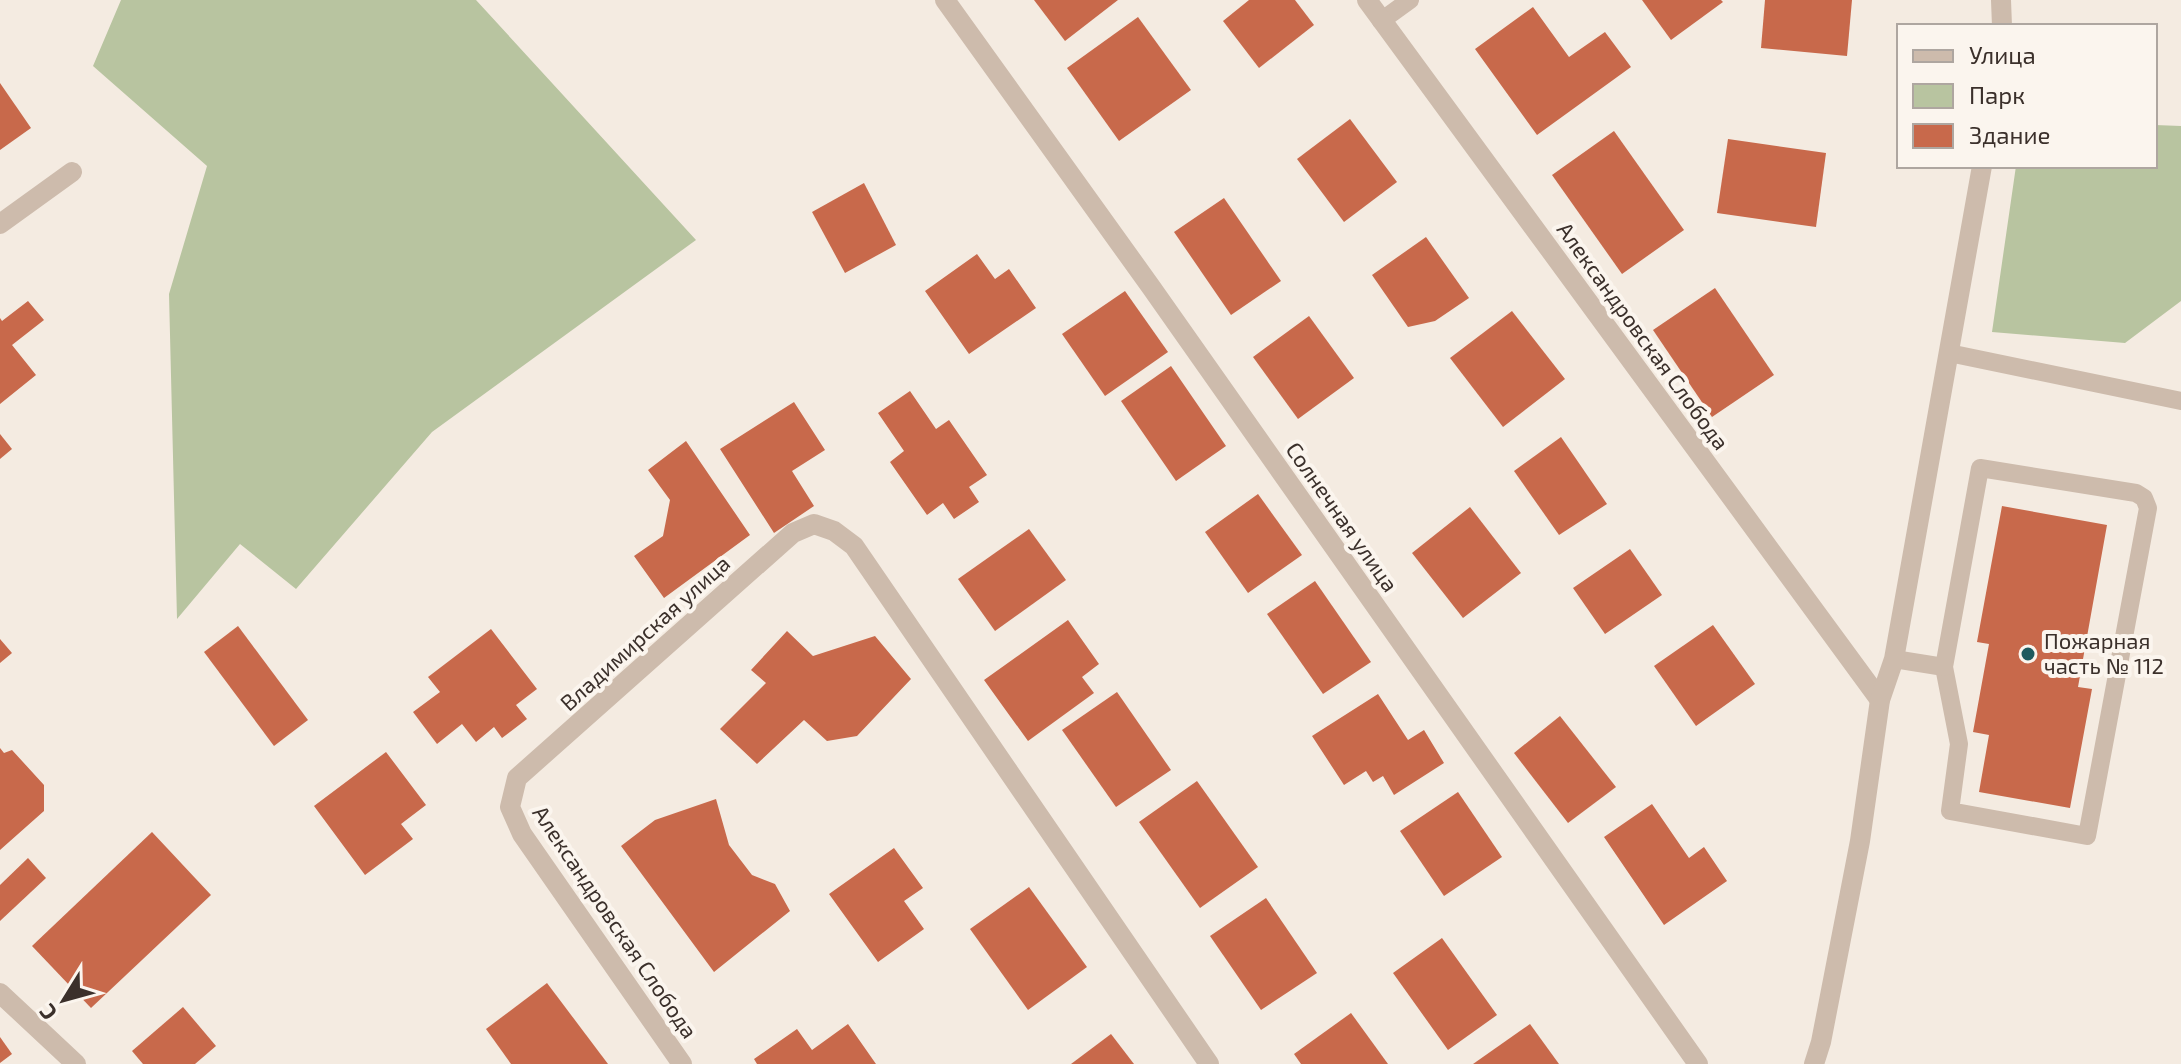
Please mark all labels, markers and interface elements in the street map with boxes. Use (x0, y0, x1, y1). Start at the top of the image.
legend (1897, 24, 2157, 168)
text: Улица (1969, 40, 2036, 69)
text: Парк (1969, 80, 2025, 109)
text: Здание (1969, 120, 2051, 149)
street label: Александровская Слобода (1552, 217, 1735, 454)
street label: Солнечная улица (1281, 437, 1404, 597)
street label: Владимирская улица (554, 549, 735, 716)
place label: Пожарная часть № 112 (2044, 627, 2164, 678)
marker: Пожарная часть № 112 (2019, 645, 2037, 663)
street label: Александровская Слобода (528, 800, 703, 1043)
north arrow (24, 960, 104, 1040)
text: С (33, 1000, 62, 1026)

